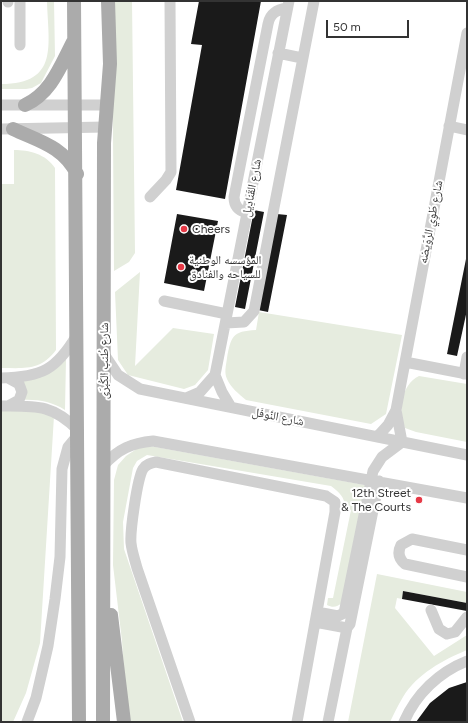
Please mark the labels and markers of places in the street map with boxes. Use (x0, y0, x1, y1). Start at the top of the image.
place label: Cheers (192, 222, 230, 236)
marker: Cheers (179, 224, 189, 234)
place label: المؤسسه الوطنية للسياحه والفنادق (189, 253, 261, 281)
marker: المؤسسه الوطنية للسياحه والفنادق (176, 262, 186, 272)
place label: 12th Street & The Courts (341, 486, 411, 514)
marker: 12th Street & The Courts (414, 495, 424, 505)

